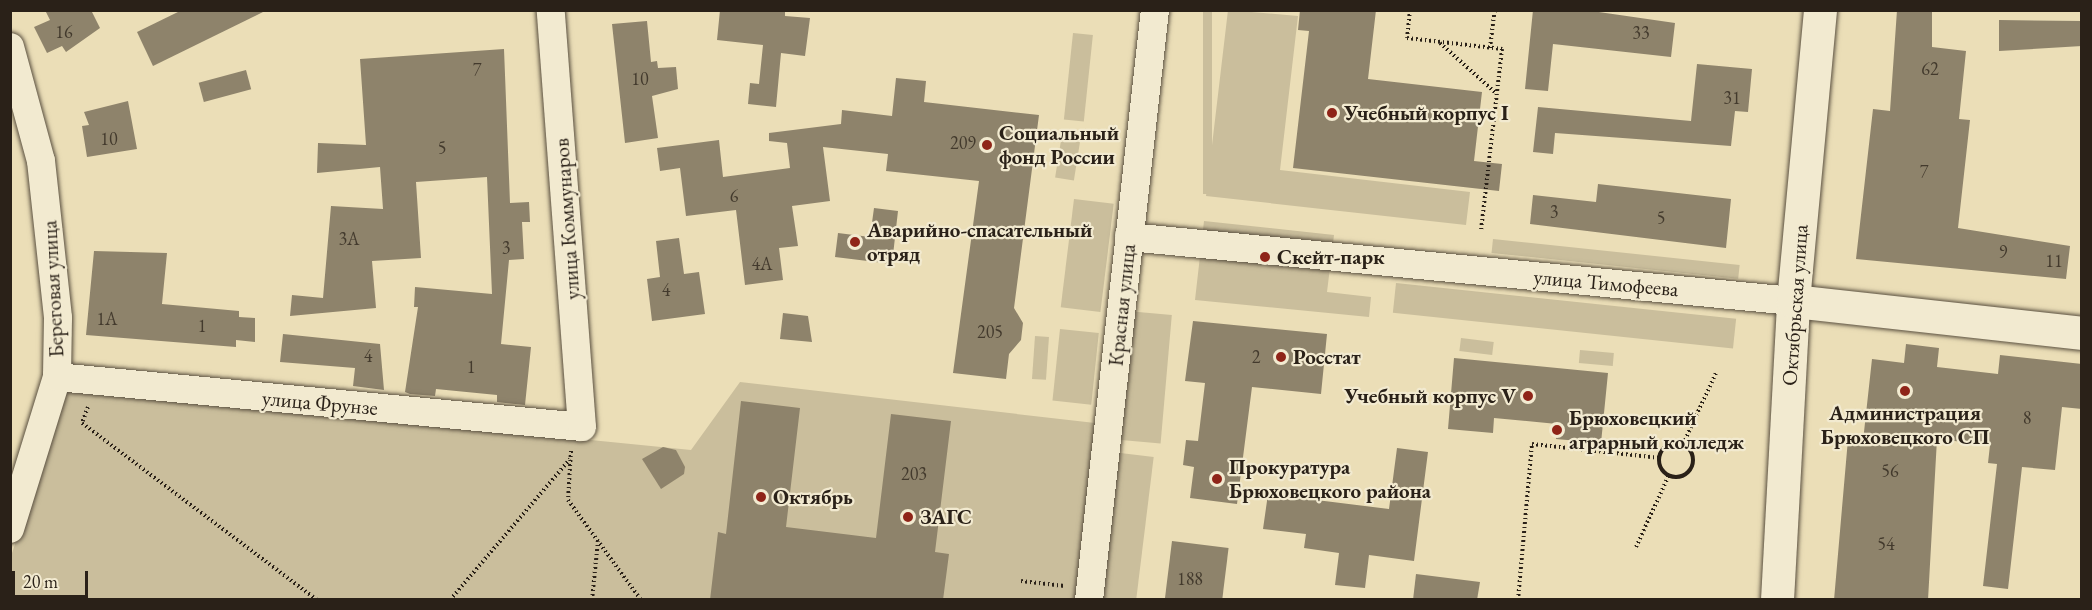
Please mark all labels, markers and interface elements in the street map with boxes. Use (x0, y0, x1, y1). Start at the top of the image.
house number: 16 (55, 21, 73, 43)
house number: 33 (1632, 22, 1650, 44)
house number: 62 (1921, 58, 1939, 80)
house number: 7 (473, 59, 481, 81)
house number: 10 (631, 68, 649, 90)
house number: 31 (1723, 87, 1741, 109)
place label: Учебный корпус I (1344, 100, 1509, 126)
marker: Учебный корпус I (1325, 106, 1339, 120)
place label: Социальный фонд России (999, 120, 1119, 170)
house number: 10 (100, 128, 118, 150)
house number: 209 (950, 132, 976, 154)
house number: 5 (438, 137, 446, 159)
street label: улица Коммунаров (549, 137, 585, 301)
marker: Социальный фонд России (980, 138, 994, 152)
house number: 7 (1920, 161, 1928, 183)
house number: 6 (730, 185, 738, 207)
house number: 3 (1550, 201, 1558, 223)
house number: 5 (1657, 207, 1665, 229)
place label: Аварийно-спасательный отряд (867, 217, 1092, 267)
street label: Береговая улица (37, 220, 69, 358)
street label: Октябрьская улица (1777, 223, 1813, 387)
house number: 3А (338, 228, 360, 250)
marker: Аварийно-спасательный отряд (848, 235, 862, 249)
house number: 3 (502, 237, 510, 259)
house number: 9 (1999, 241, 2007, 263)
street label: Красная улица (1103, 243, 1141, 367)
place label: Скейт-парк (1277, 244, 1385, 270)
marker: Скейт-парк (1258, 250, 1272, 264)
house number: 11 (2045, 250, 2063, 272)
house number: 4А (751, 253, 773, 275)
street label: улица Тимофеева (1532, 264, 1680, 302)
house number: 4 (662, 279, 670, 301)
house number: 1А (96, 308, 118, 330)
house number: 1 (198, 315, 206, 337)
house number: 205 (977, 321, 1003, 343)
place label: Росстат (1293, 344, 1361, 370)
house number: 4 (364, 345, 372, 367)
house number: 2 (1252, 346, 1260, 368)
marker: Росстат (1274, 350, 1288, 364)
house number: 1 (467, 356, 475, 378)
place label: Учебный корпус V (1344, 383, 1516, 409)
marker: Администрация Брюховецкого СП (1898, 384, 1912, 398)
street label: улица Фрунзе (261, 385, 379, 421)
marker: Учебный корпус V (1521, 389, 1535, 403)
place label: Администрация Брюховецкого СП (1821, 400, 1989, 450)
place label: Брюховецкий аграрный колледж (1569, 405, 1744, 455)
house number: 8 (2023, 407, 2031, 429)
marker: Брюховецкий аграрный колледж (1550, 423, 1564, 437)
place label: Прокуратура Брюховецкого района (1229, 454, 1431, 504)
house number: 56 (1881, 460, 1899, 482)
house number: 203 (901, 463, 927, 485)
marker: Прокуратура Брюховецкого района (1210, 472, 1224, 486)
place label: Октябрь (773, 484, 853, 510)
marker: Октябрь (754, 490, 768, 504)
place label: ЗАГС (920, 504, 972, 530)
marker: ЗАГС (901, 510, 915, 524)
house number: 54 (1877, 533, 1895, 555)
scale bar (15, 559, 92, 597)
house number: 188 (1177, 568, 1203, 590)
text: 20 m (23, 570, 58, 593)

